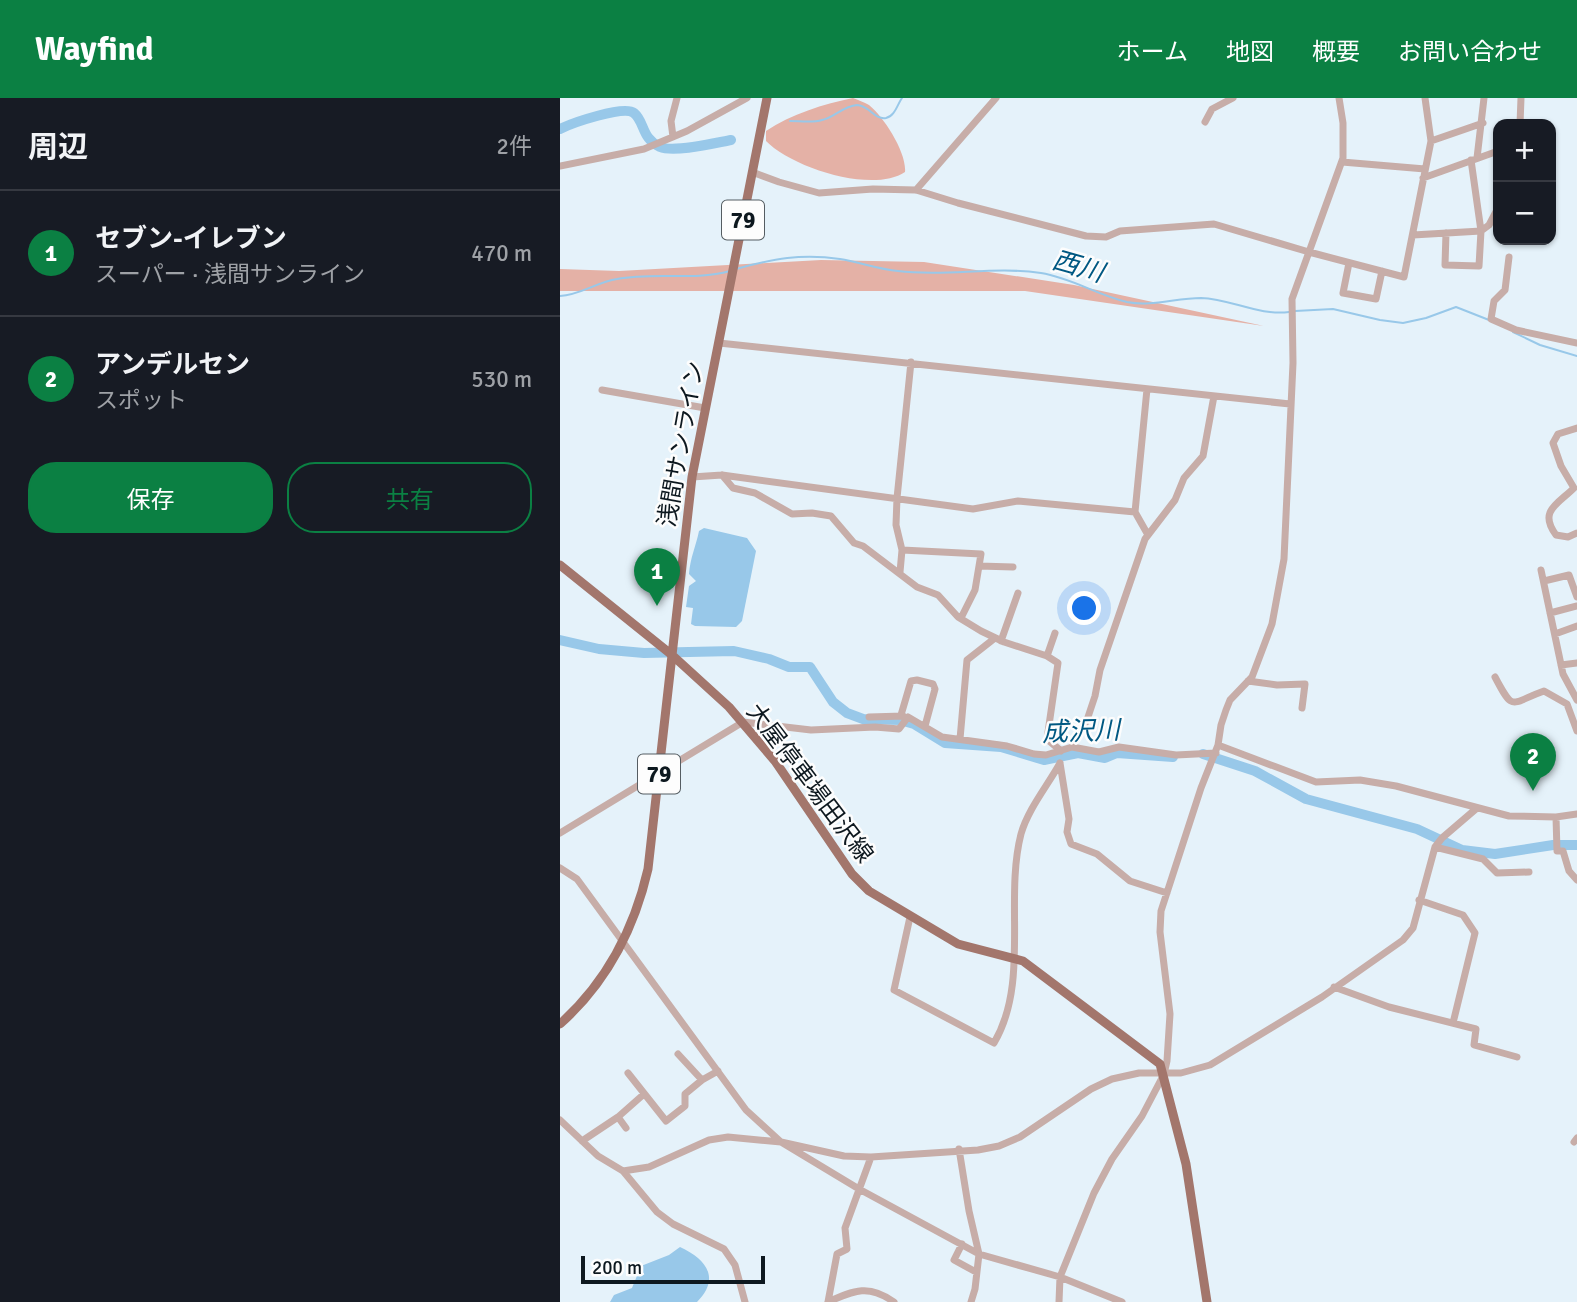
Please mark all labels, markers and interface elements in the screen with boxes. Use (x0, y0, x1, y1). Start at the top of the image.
text: Wayfind (35, 29, 154, 70)
text: ホーム (1117, 37, 1188, 67)
text: 地図 (1226, 37, 1274, 67)
text: 概要 (1312, 37, 1360, 67)
text: お問い合わせ (1398, 37, 1542, 67)
map controls (1493, 119, 1556, 245)
button: + (1493, 119, 1556, 182)
text: 周辺 (28, 129, 88, 166)
text: 2件 (497, 132, 532, 161)
button: − (1493, 182, 1556, 245)
road number: 79 (722, 200, 764, 239)
text: セブン-イレブン (95, 223, 287, 255)
text: 1 (45, 239, 57, 268)
text: 470 m (471, 239, 532, 268)
water label: 西川 (1049, 244, 1110, 290)
text: スーパー · 浅間サンライン (95, 260, 365, 289)
text: アンデルセン (95, 349, 250, 381)
street label: 浅間サンライン (652, 359, 710, 529)
text: 2 (45, 365, 57, 394)
text: 530 m (471, 365, 532, 394)
text: スポット (95, 386, 187, 415)
button: 保存 (28, 462, 273, 533)
button: 共有 (287, 462, 532, 533)
pin: 1 (634, 548, 680, 606)
your location (1067, 591, 1101, 625)
street label: 大屋停車場田沢線 (740, 697, 880, 869)
water label: 成沢川 (1041, 715, 1124, 749)
pin: 2 (1510, 733, 1556, 791)
road number: 79 (638, 754, 680, 794)
scale bar (581, 1253, 765, 1285)
text: 200 m (592, 1256, 642, 1280)

